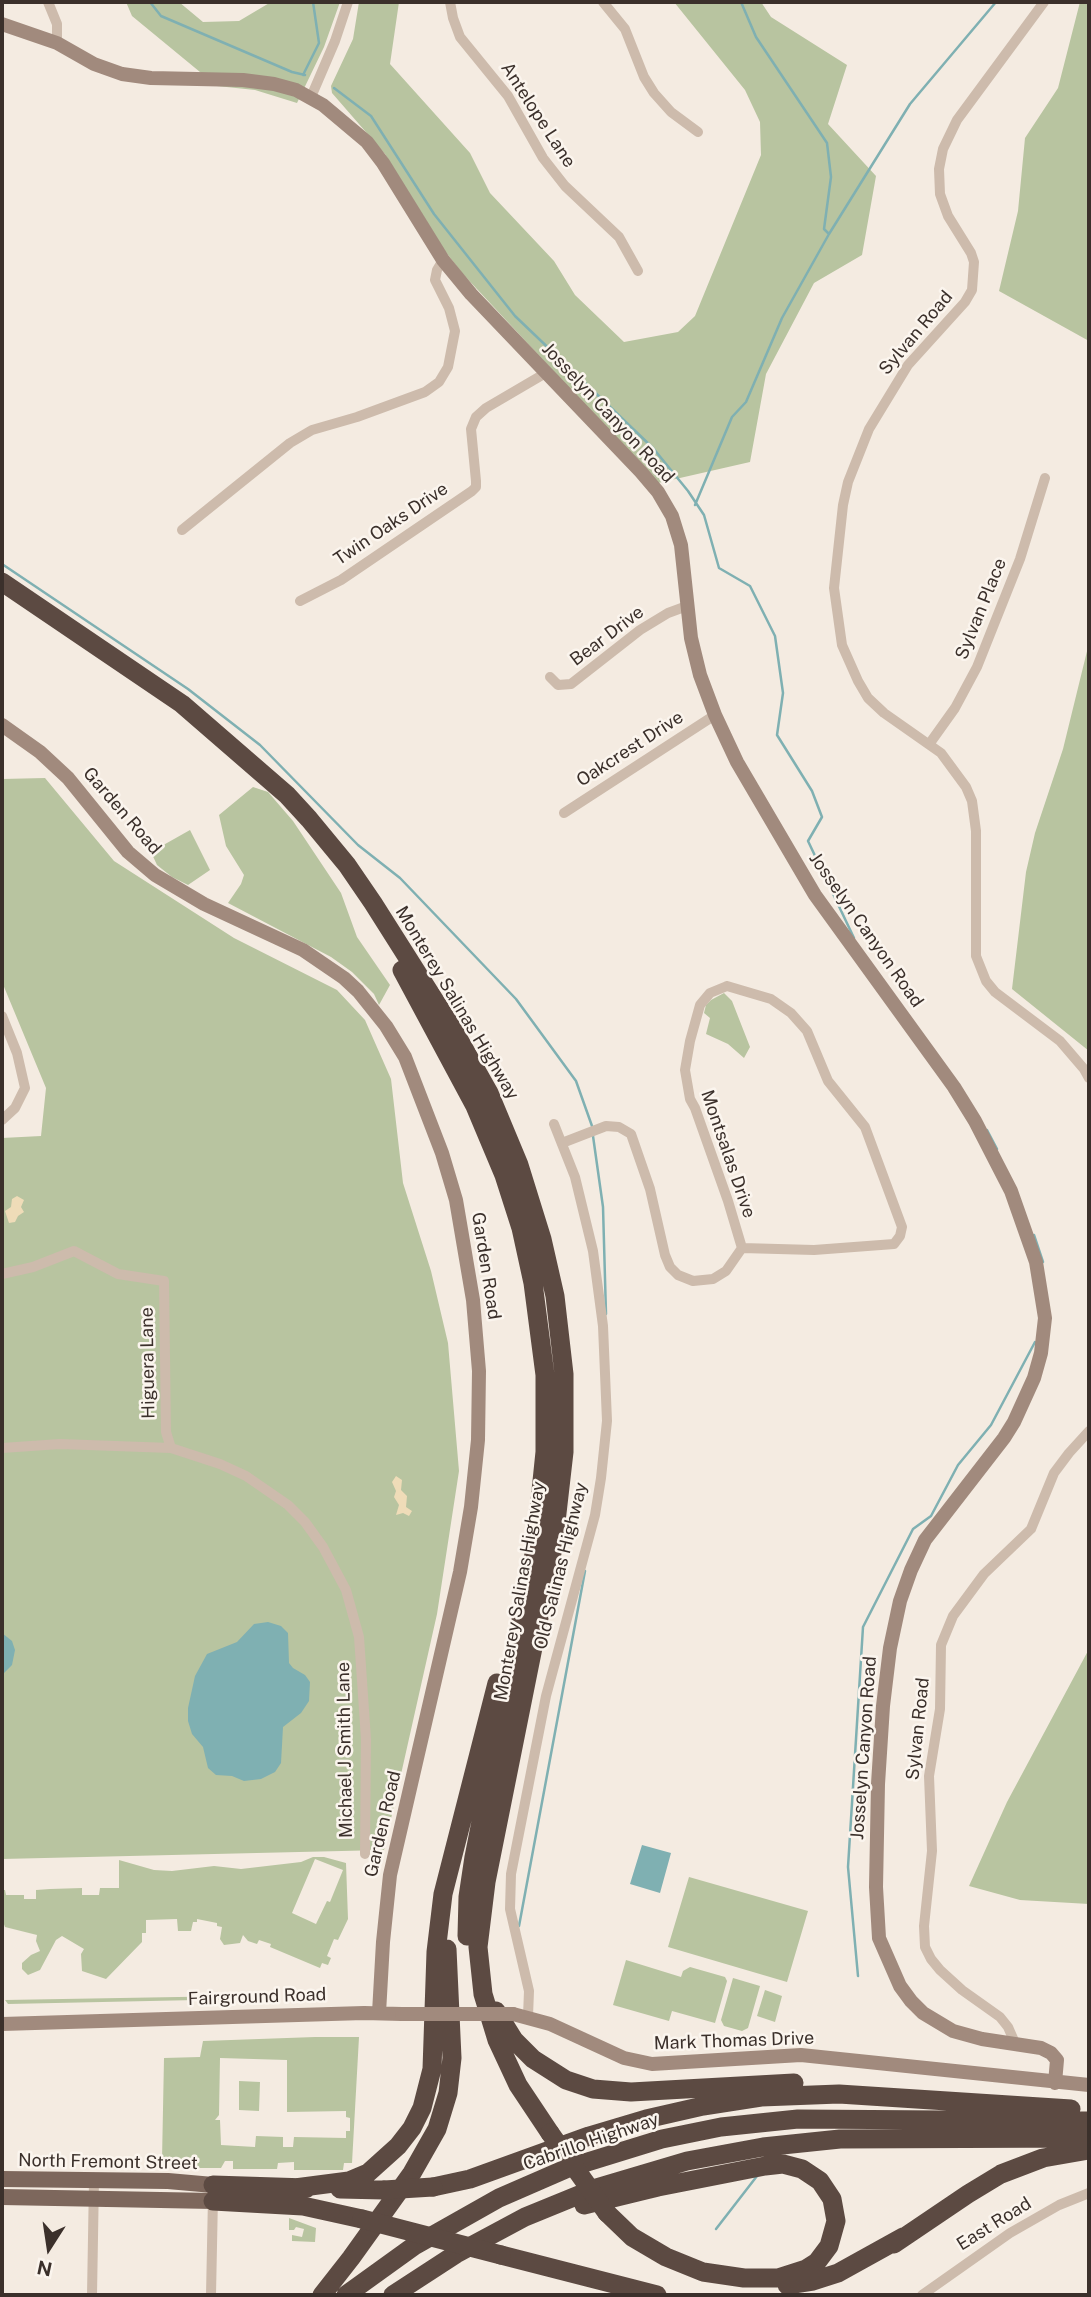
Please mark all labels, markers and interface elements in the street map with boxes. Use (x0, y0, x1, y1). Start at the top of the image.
street label: Antelope Lane (496, 58, 580, 172)
street label: Sylvan Road (875, 287, 957, 379)
street label: Josselyn Canyon Road (537, 338, 679, 488)
street label: Twin Oaks Drive (330, 478, 452, 570)
street label: Sylvan Place (951, 555, 1011, 663)
street label: Bear Drive (566, 601, 648, 671)
street label: Oakcrest Drive (573, 707, 687, 791)
street label: Garden Road (78, 763, 166, 859)
street label: Josselyn Canyon Road (804, 848, 928, 1012)
street label: Monterey Salinas Highway (391, 902, 523, 1104)
street label: Montsalas Drive (696, 1087, 760, 1221)
street label: Garden Road (467, 1211, 505, 1321)
street label: Higuera Lane (136, 1307, 160, 1419)
street label: Monterey Salinas Highway (490, 1480, 550, 1702)
street label: Old Salinas Highway (530, 1480, 592, 1652)
street label: Josselyn Canyon Road (847, 1655, 881, 1841)
street label: Michael J Smith Lane (333, 1662, 357, 1838)
street label: Sylvan Road (902, 1677, 934, 1781)
street label: Garden Road (360, 1769, 406, 1879)
street label: Fairground Road (187, 1984, 327, 2010)
street label: Mark Thomas Drive (653, 2027, 815, 2055)
street label: Cabrillo Highway (520, 2109, 662, 2175)
street label: North Fremont Street (18, 2150, 198, 2174)
street label: East Road (953, 2193, 1035, 2255)
north arrow (14, 2213, 84, 2283)
text: N (35, 2256, 54, 2281)

